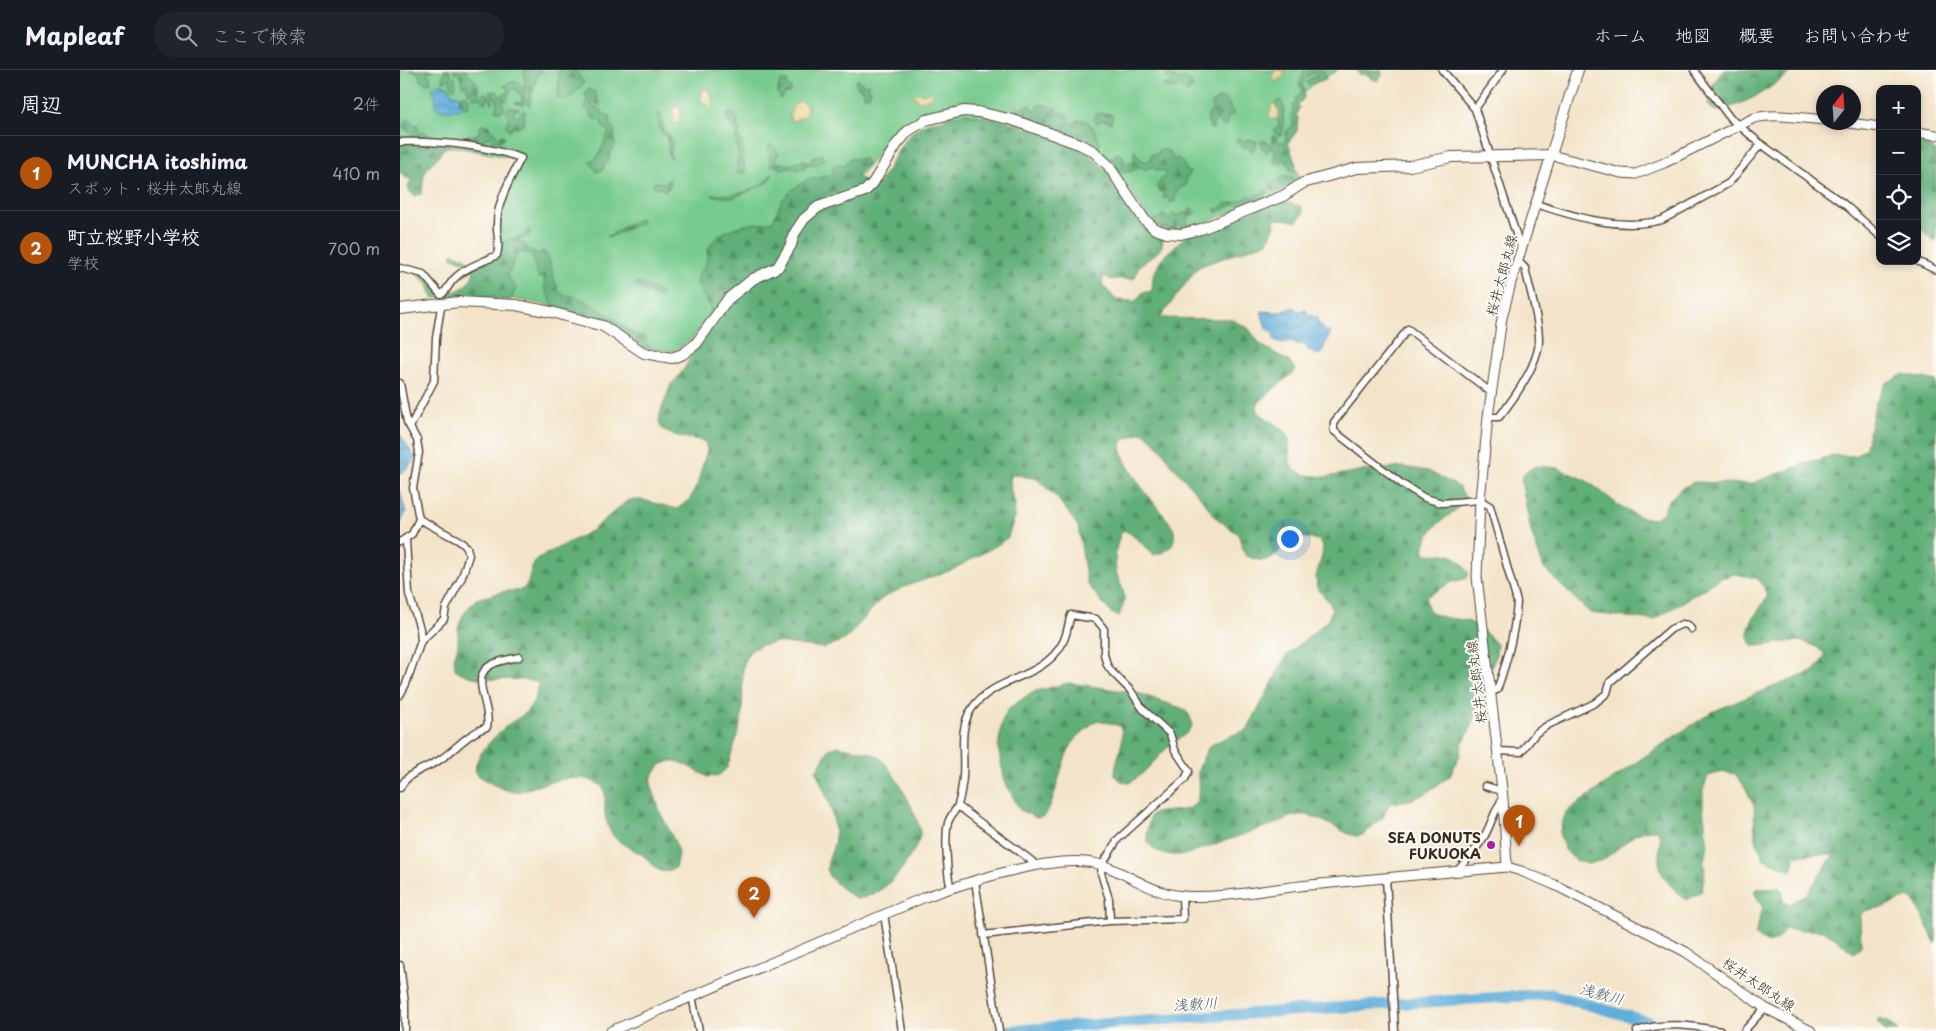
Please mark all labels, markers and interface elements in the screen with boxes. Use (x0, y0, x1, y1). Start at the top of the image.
search box (154, 12, 504, 57)
text: Mapleaf (25, 17, 124, 53)
icon: search (172, 21, 200, 49)
text: ここで検索 (212, 21, 307, 49)
text: ホーム (1594, 21, 1647, 48)
text: 地図 (1675, 21, 1711, 48)
text: 概要 (1739, 21, 1775, 48)
text: お問い合わせ (1803, 21, 1911, 48)
north arrow (1816, 85, 1861, 130)
map controls (1876, 85, 1921, 265)
button: + (1876, 85, 1921, 130)
text: 周辺 (20, 87, 62, 119)
text: 2件 (353, 91, 380, 115)
button: − (1876, 130, 1921, 175)
text: MUNCHA itoshima (67, 147, 248, 175)
text: 1 (32, 161, 40, 185)
text: 410 m (332, 161, 380, 185)
text: スポット · 桜井太郎丸線 (67, 175, 242, 199)
button: locate (1876, 175, 1921, 220)
button: layers (1876, 220, 1921, 265)
text: 町立桜野小学校 (67, 222, 200, 250)
street label: 桜井太郎丸線 (1480, 232, 1522, 318)
text: 2 (30, 236, 42, 260)
text: 700 m (328, 236, 380, 260)
text: 学校 (67, 250, 99, 274)
your location (1277, 526, 1303, 552)
street label: 桜井太郎丸線 (1460, 639, 1492, 725)
pin: 1 (1503, 805, 1535, 846)
place label: SEA DONUTS FUKUOKA (1388, 827, 1481, 864)
marker: SEA DONUTS FUKUOKA (1485, 839, 1497, 851)
pin: 2 (738, 877, 770, 918)
street label: 桜井太郎丸線 (1718, 952, 1800, 1016)
water label: 浅敷川 (1577, 976, 1627, 1010)
water label: 浅敷川 (1172, 990, 1218, 1016)

